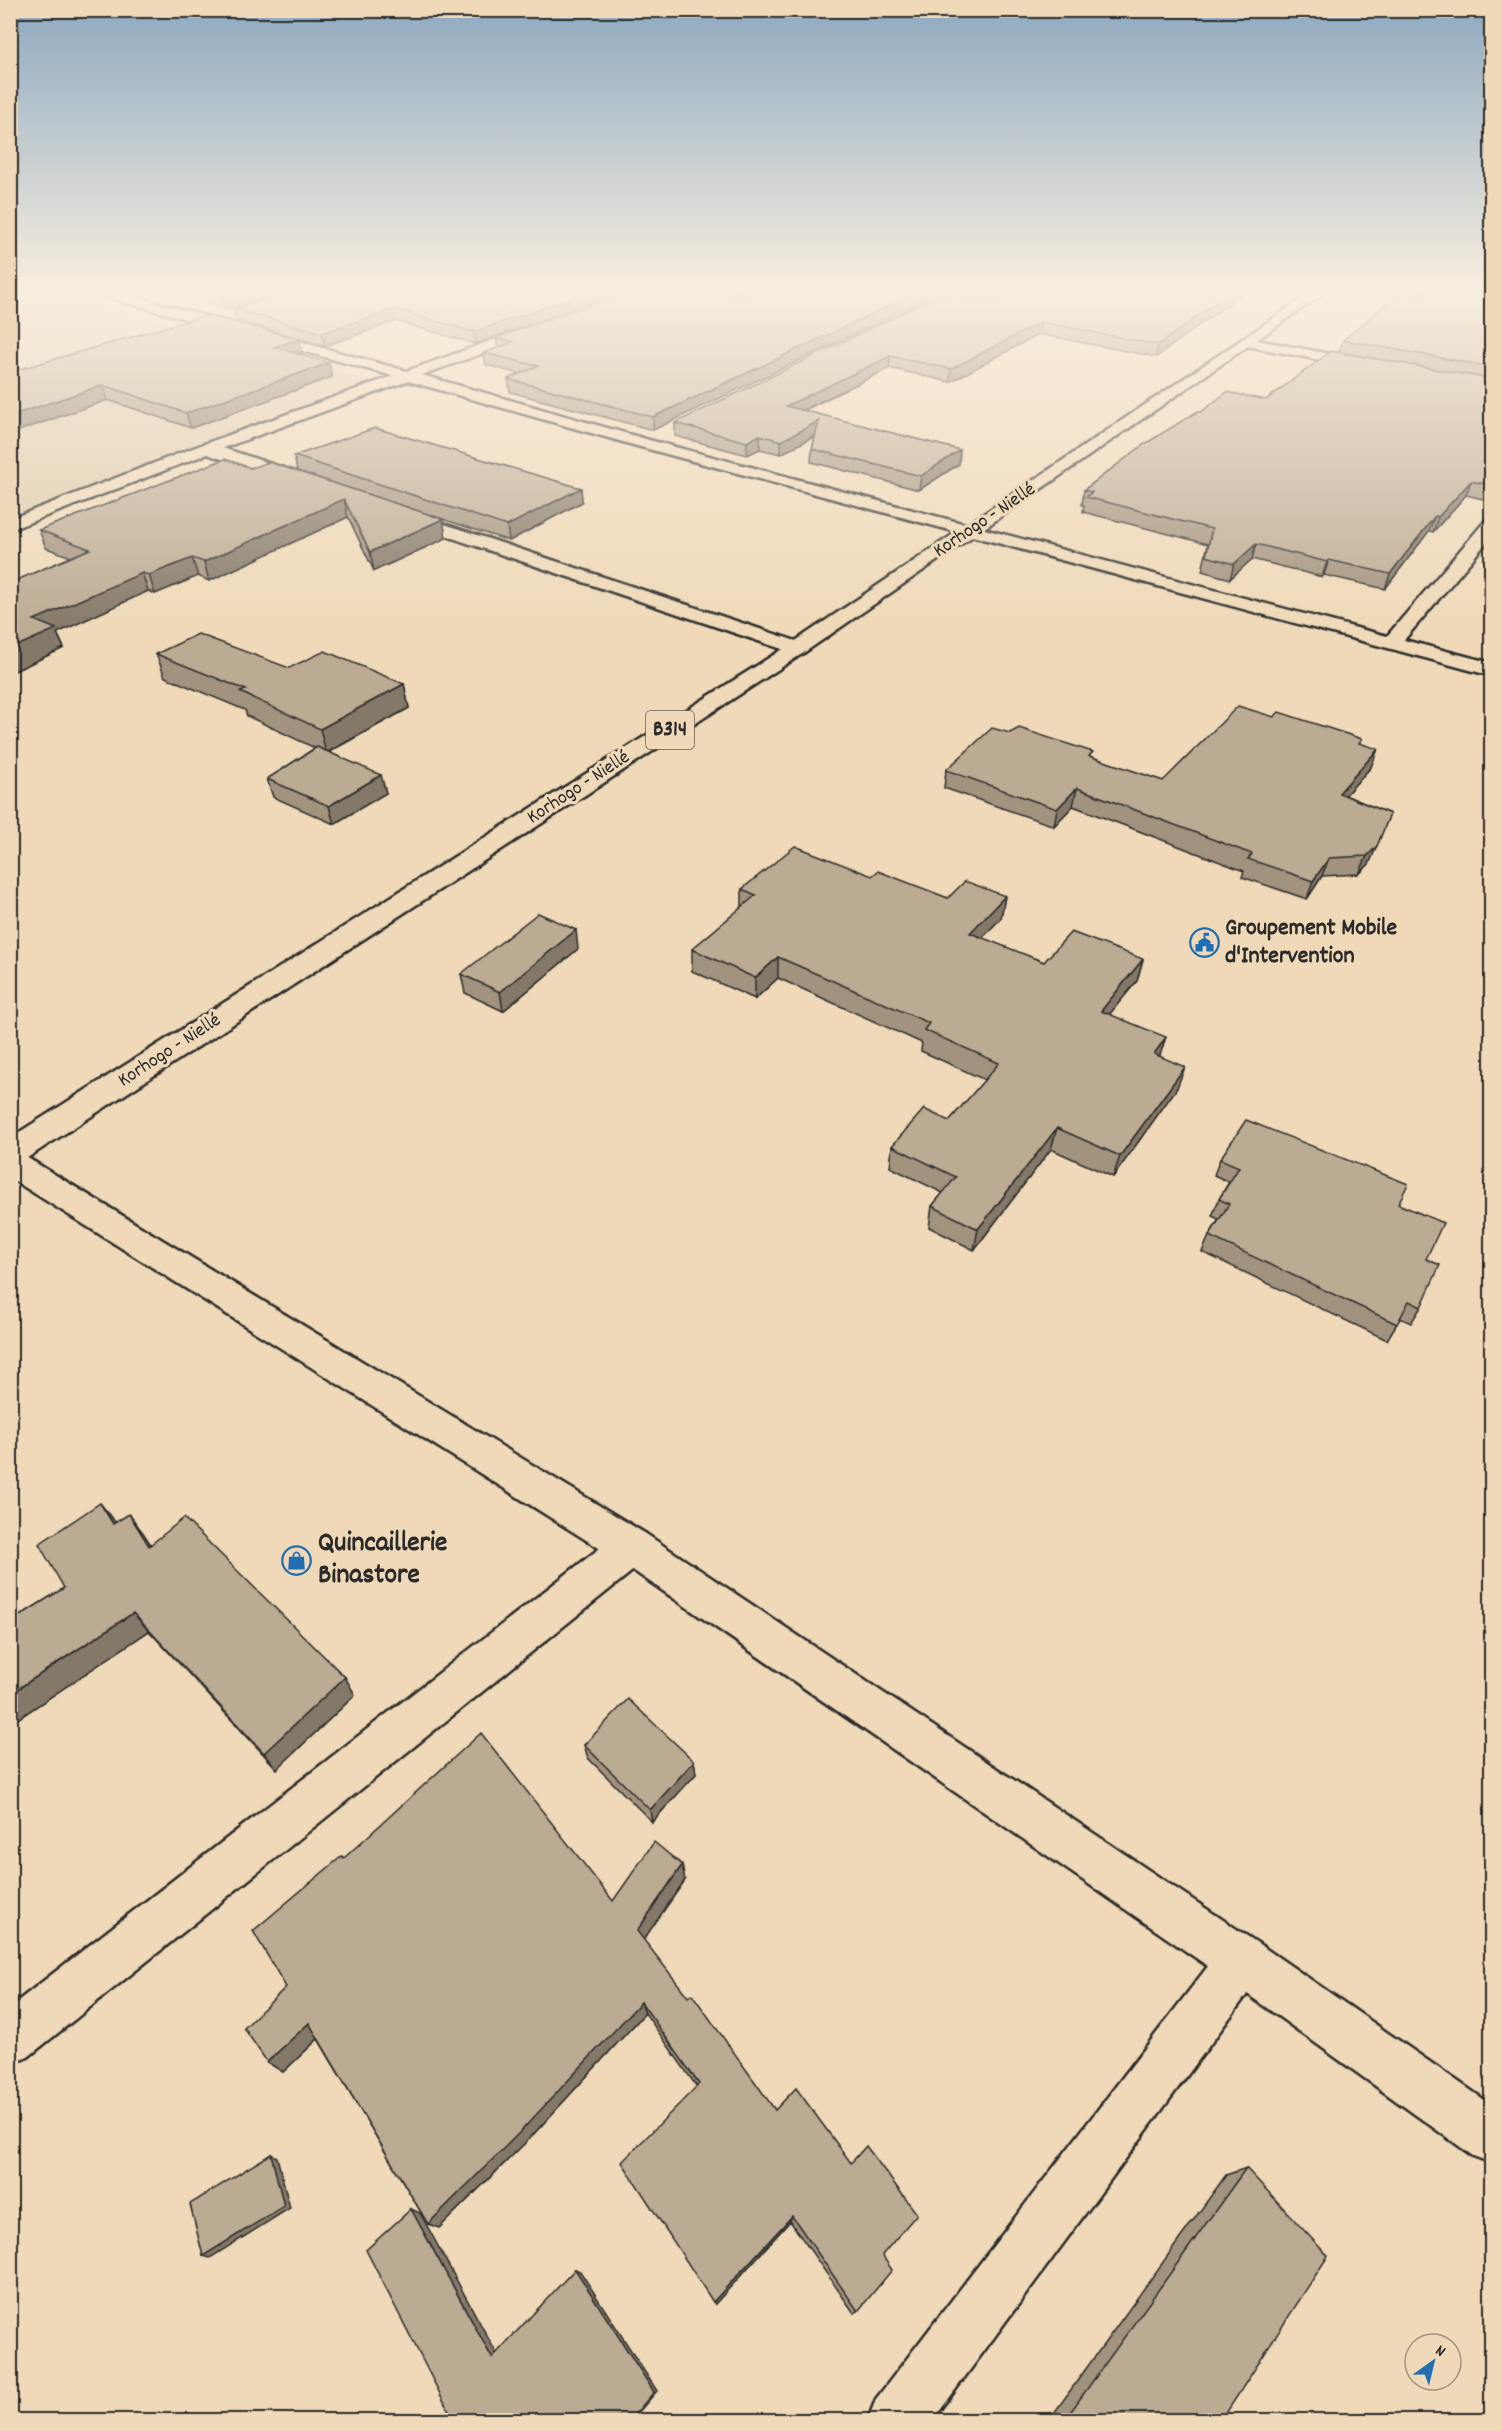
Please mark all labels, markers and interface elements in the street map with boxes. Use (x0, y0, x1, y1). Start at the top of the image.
street label: Korhogo - Niellé (928, 476, 1042, 566)
road number: B314 (646, 711, 694, 749)
street label: Korhogo - Niellé (522, 744, 636, 832)
place label: Groupement Mobile d'Intervention (1225, 912, 1397, 974)
public building icon: Groupement Mobile d'Intervention (1188, 927, 1220, 959)
street label: Korhogo - Niellé (113, 1007, 227, 1095)
place label: Quincaillerie Binastore (318, 1525, 447, 1597)
shop icon: Quincaillerie Binastore (281, 1545, 313, 1577)
north arrow (1403, 2332, 1463, 2392)
text: N (1430, 2340, 1450, 2363)

